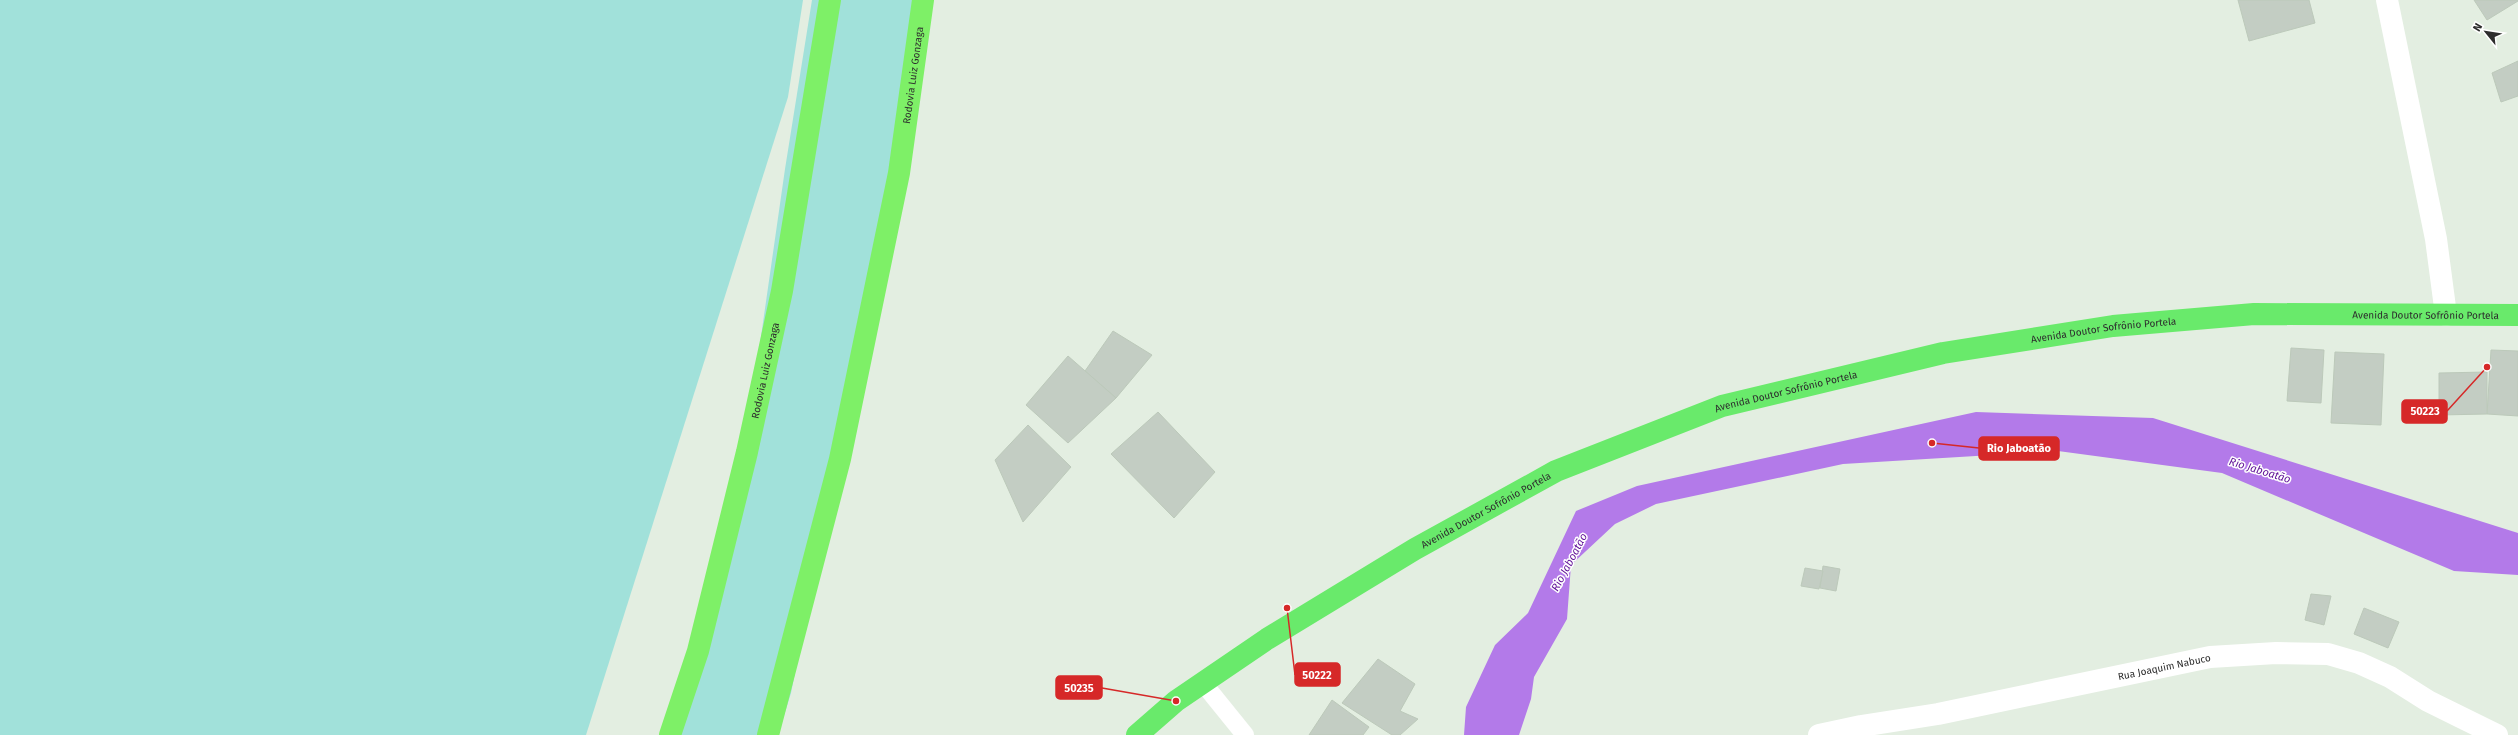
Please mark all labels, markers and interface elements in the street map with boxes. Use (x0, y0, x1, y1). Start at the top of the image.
north arrow (2466, 12, 2506, 52)
text: N (2470, 21, 2485, 34)
street label: Rodovia Luiz Gonzaga (901, 26, 926, 125)
street label: Avenida Doutor Sofrônio Portela (2352, 309, 2499, 322)
street label: Avenida Doutor Sofrônio Portela (2030, 316, 2177, 346)
street label: Rodovia Luiz Gonzaga (749, 321, 782, 420)
street label: Avenida Doutor Sofrônio Portela (1713, 369, 1859, 415)
callout: 50223 (2402, 400, 2447, 423)
text: 50223 (2410, 405, 2440, 418)
callout: Rio Jaboatão (1979, 437, 2059, 460)
text: Rio Jaboatão (1987, 442, 2052, 455)
water label: Rio Jaboatão (2227, 455, 2292, 486)
street label: Avenida Doutor Sofrônio Portela (1419, 470, 1553, 551)
water label: Rio Jaboatão (1549, 531, 1590, 593)
street label: Rua Joaquim Nabuco (2117, 652, 2212, 683)
callout: 50222 (1295, 663, 1340, 686)
text: 50222 (1302, 669, 1332, 682)
callout: 50235 (1056, 676, 1102, 699)
text: 50235 (1064, 682, 1094, 695)

